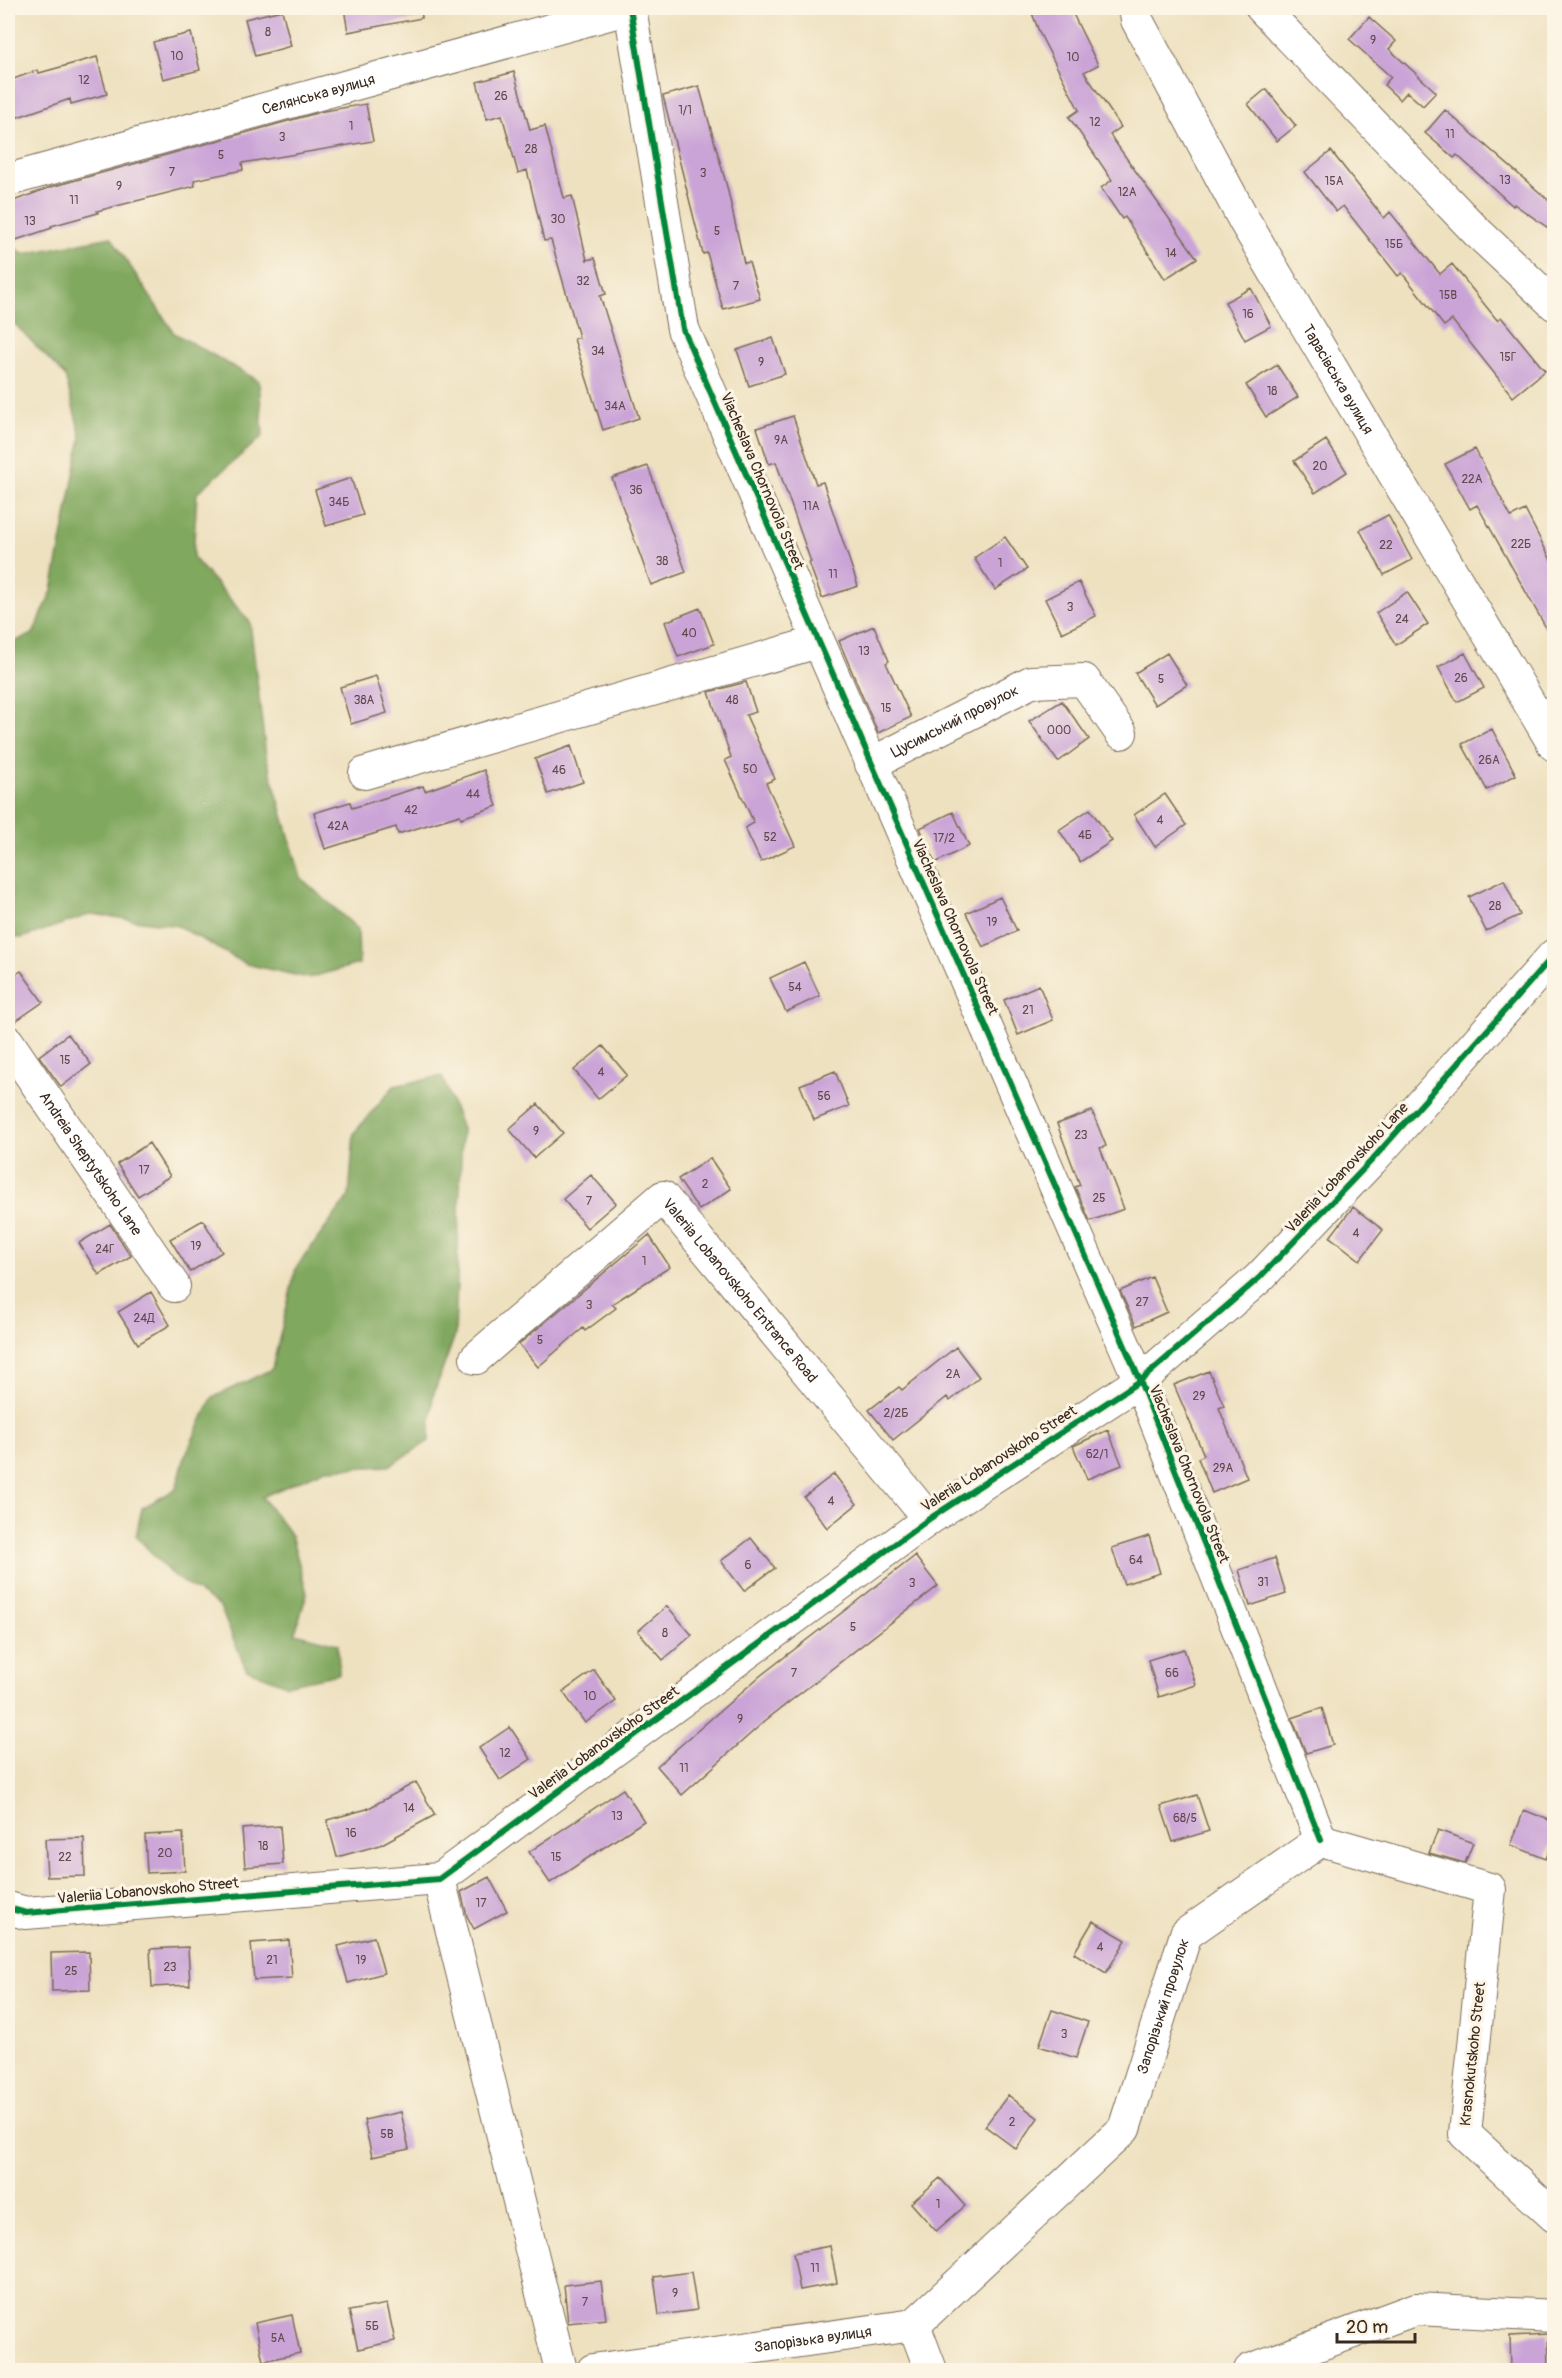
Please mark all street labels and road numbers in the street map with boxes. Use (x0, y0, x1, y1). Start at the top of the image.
street label: Селянська вулиця (260, 69, 377, 119)
street label: Тарасівська вулиця (1298, 321, 1378, 438)
street label: Viacheslava Chornovola Street (716, 389, 808, 573)
street label: Цусимський провулок (888, 680, 1022, 762)
street label: Viacheslava Chornovola Street (908, 836, 1003, 1019)
street label: Andreia Sheptytskoho Lane (35, 1088, 147, 1240)
street label: Valeriia Lobanovskoho Lane (1281, 1098, 1413, 1237)
street label: Valeriia Lobanovskoho Entrance Road (659, 1194, 822, 1386)
street label: Viacheslava Chornovola Street (1144, 1382, 1234, 1567)
street label: Valeriia Lobanovskoho Street (918, 1401, 1081, 1517)
street label: Valeriia Lobanovskoho Street (525, 1681, 684, 1804)
street label: Valeriia Lobanovskoho Street (57, 1874, 240, 1908)
street label: Запорізький провулок (1133, 1936, 1193, 2076)
street label: Krasnokutskoho Street (1456, 1980, 1490, 2127)
street label: Запорізька вулиця (753, 2322, 873, 2357)

